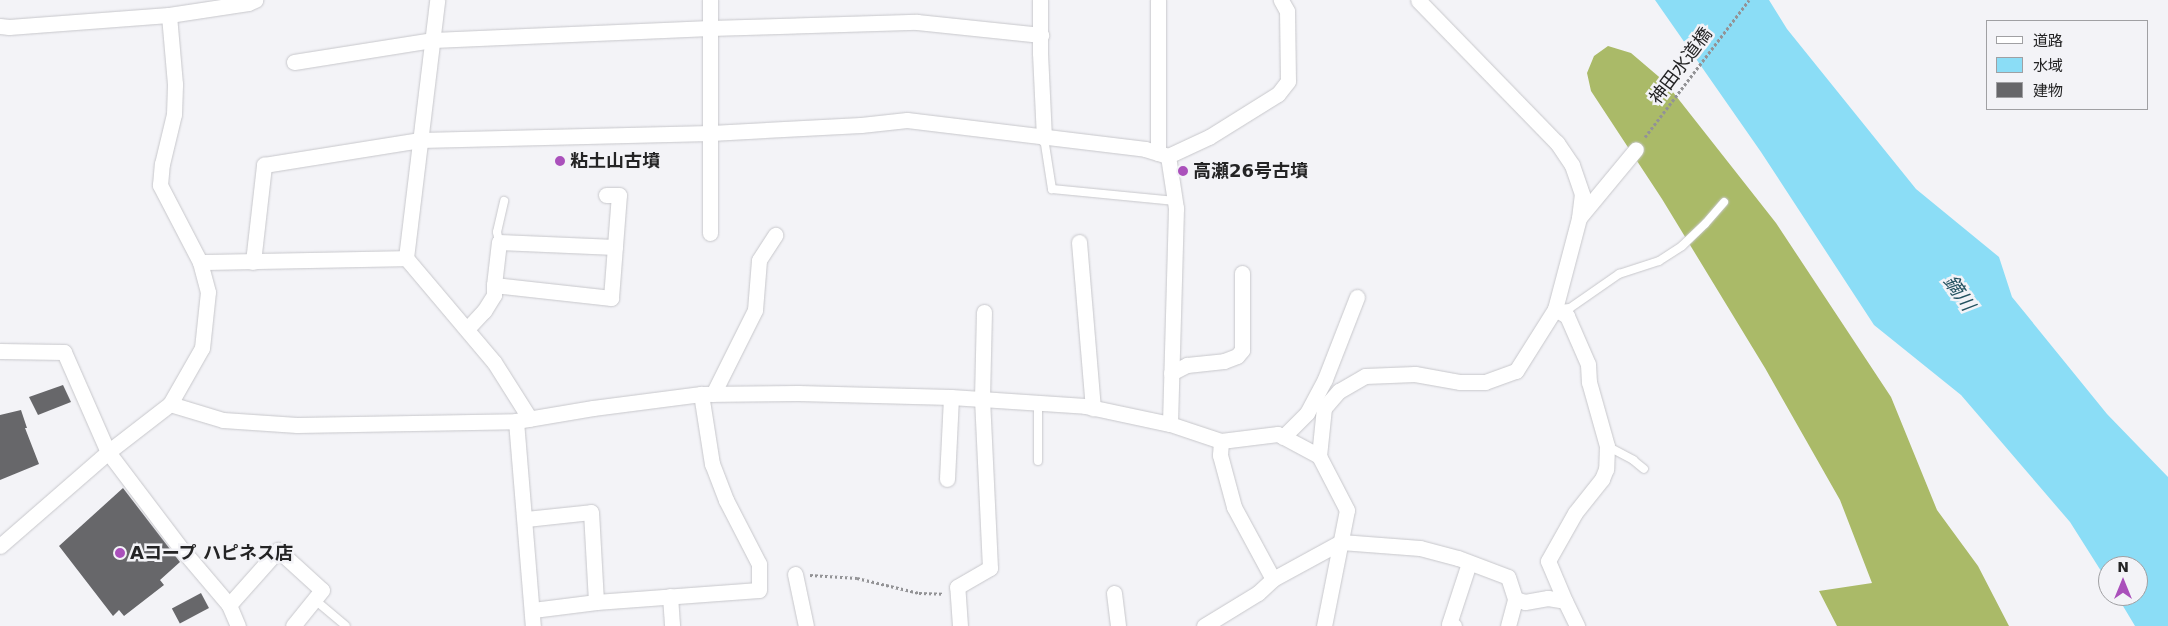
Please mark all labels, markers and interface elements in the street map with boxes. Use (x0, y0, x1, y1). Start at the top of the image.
legend (1986, 20, 2148, 110)
street label: 神田水道橋 (1645, 24, 1717, 108)
text: 道路 (2033, 32, 2063, 50)
text: 水域 (2033, 57, 2063, 75)
text: 建物 (2033, 82, 2063, 100)
place label: 粘土山古墳 (570, 150, 660, 172)
marker: 粘土山古墳 (554, 155, 566, 167)
place label: 高瀬26号古墳 (1193, 160, 1308, 182)
marker: 高瀬26号古墳 (1177, 165, 1189, 177)
water label: 鏑川 (1939, 271, 1979, 315)
place label: Aコープ ハピネス店 (130, 542, 294, 564)
marker: Aコープ ハピネス店 (114, 547, 126, 559)
north arrow (2098, 556, 2148, 606)
text: N (2117, 559, 2129, 575)

